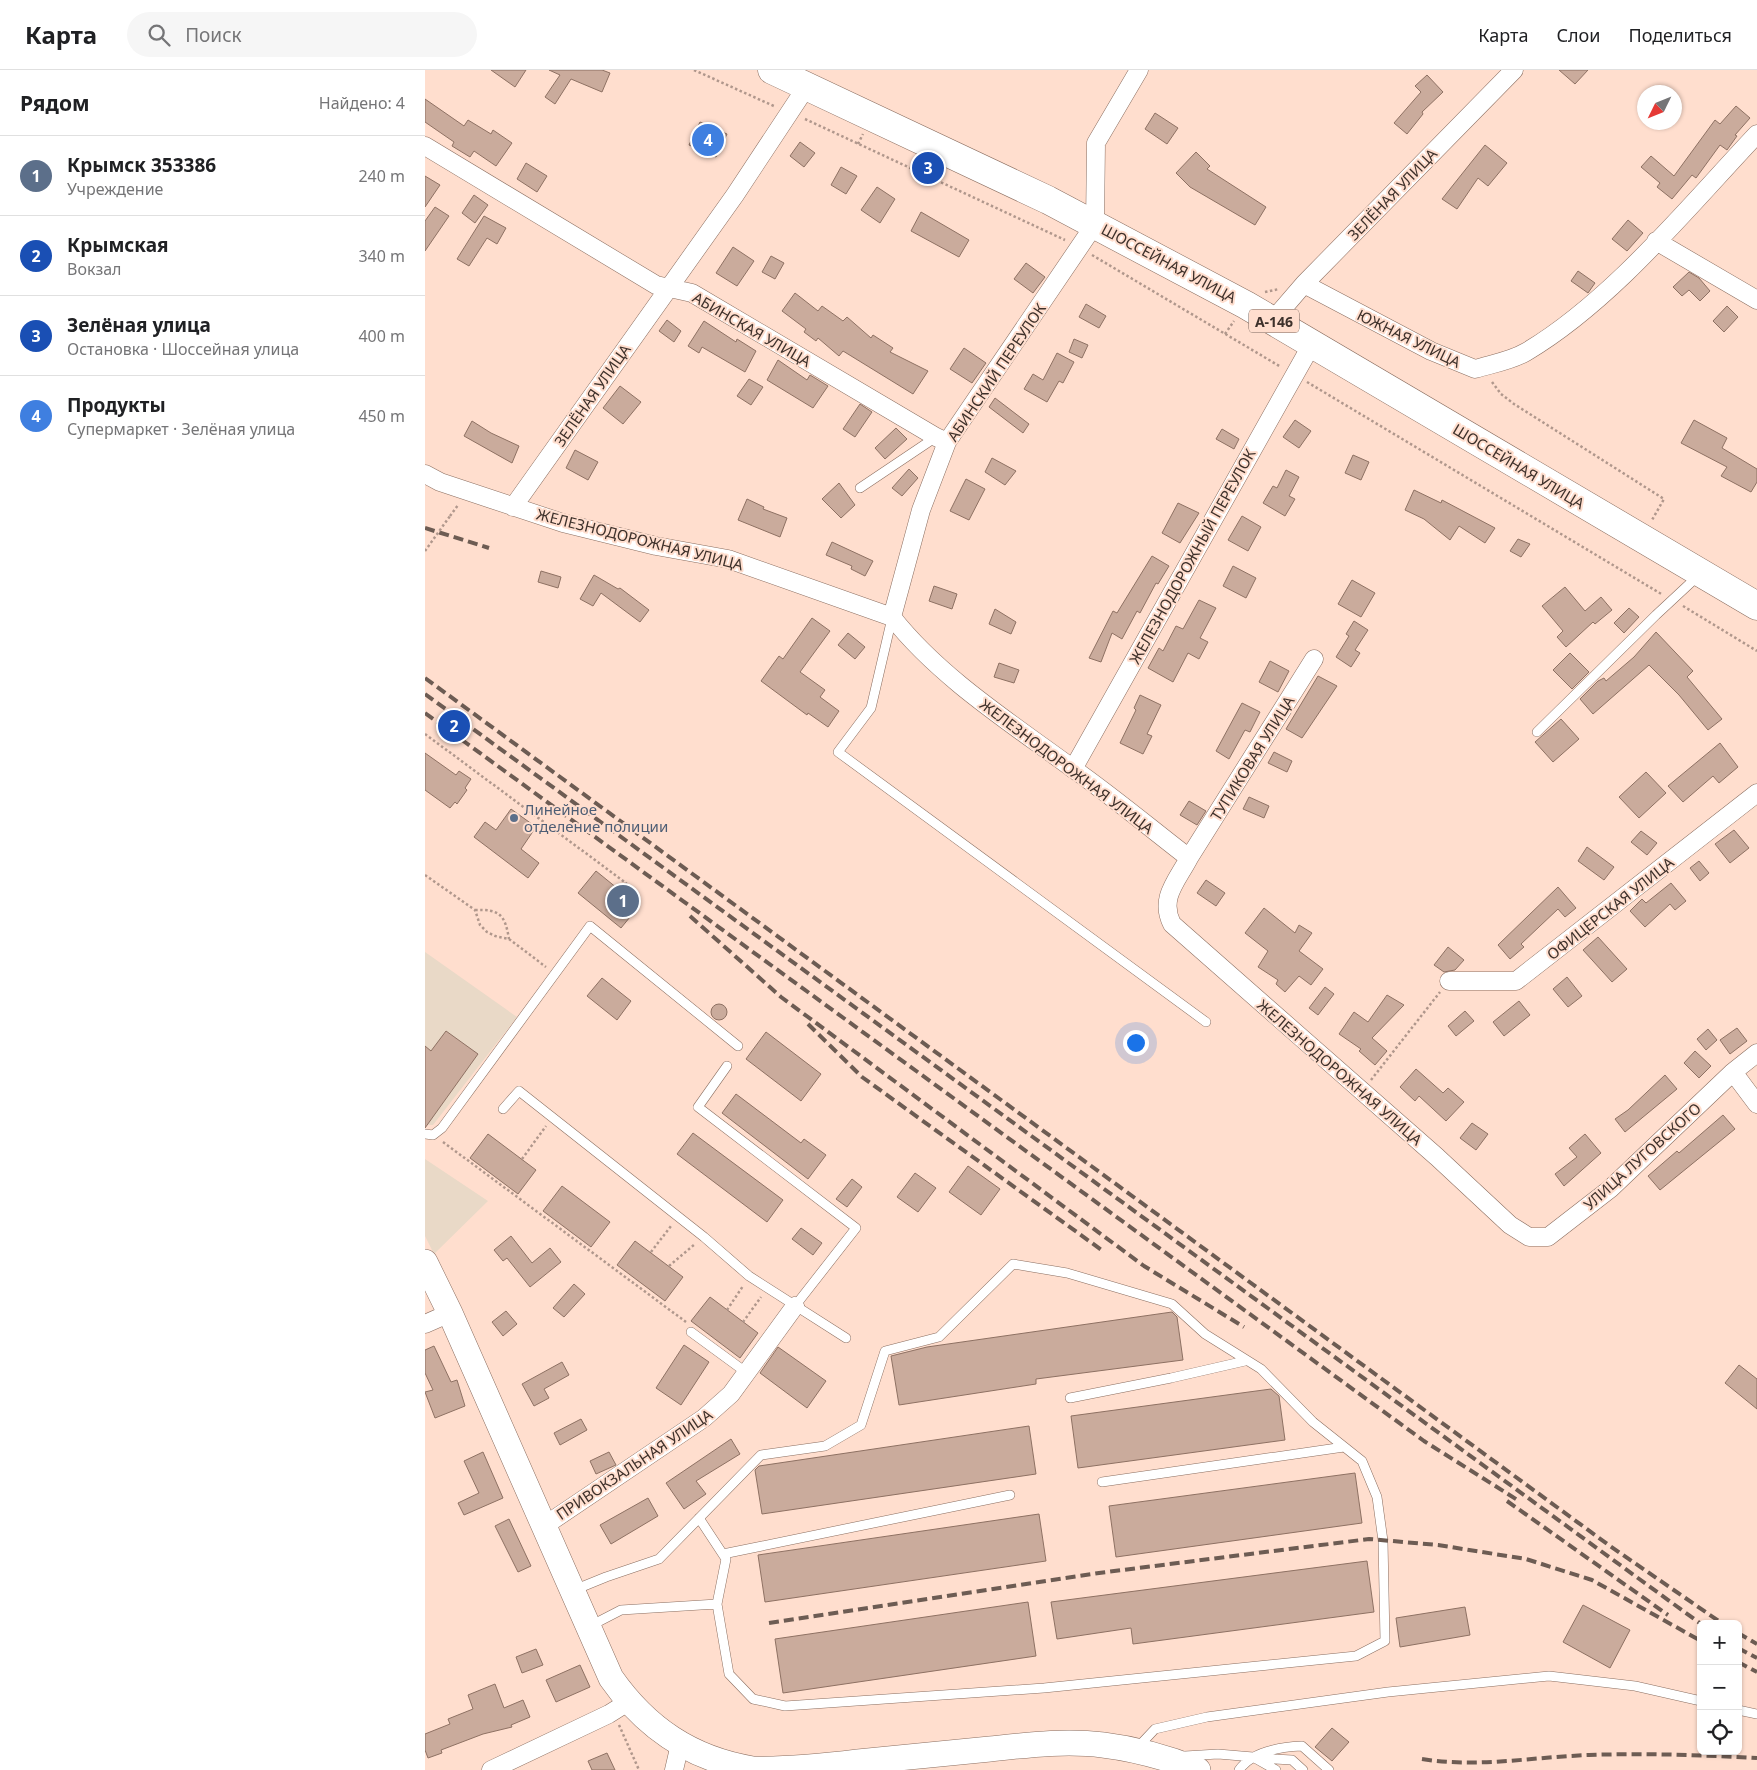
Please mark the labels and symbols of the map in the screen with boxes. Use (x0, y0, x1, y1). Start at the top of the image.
north arrow (1637, 85, 1682, 130)
pin: 4 (692, 121, 724, 159)
street label: ЗЕЛЁНАЯ УЛИЦА (1343, 143, 1441, 244)
pin: 3 (912, 149, 944, 187)
street label: ШОССЕЙНАЯ УЛИЦА (1098, 219, 1240, 307)
street label: АБИНСКАЯ УЛИЦА (689, 287, 815, 371)
street label: АБИНСКИЙ ПЕРЕУЛОК (942, 298, 1050, 445)
street label: ЮЖНАЯ УЛИЦА (1354, 304, 1464, 372)
road number: А-146 (1249, 310, 1299, 332)
street label: ЗЕЛЁНАЯ УЛИЦА (549, 340, 635, 450)
street label: ШОССЕЙНАЯ УЛИЦА (1450, 419, 1589, 513)
street label: ЖЕЛЕЗНОДОРОЖНЫЙ ПЕРЕУЛОК (1124, 444, 1260, 667)
street label: ЖЕЛЕЗНОДОРОЖНАЯ УЛИЦА (535, 504, 746, 575)
street label: ТУПИКОВАЯ УЛИЦА (1205, 691, 1299, 824)
street label: ЖЕЛЕЗНОДОРОЖНАЯ УЛИЦА (976, 694, 1158, 838)
pin: 2 (438, 707, 470, 745)
place label: Линейное отделение полиции (524, 799, 668, 836)
marker: Линейное отделение полиции (508, 812, 520, 824)
street label: ОФИЦЕРСКАЯ УЛИЦА (1542, 852, 1678, 964)
pin: 1 (607, 882, 639, 920)
street label: ЖЕЛЕЗНОДОРОЖНАЯ УЛИЦА (1253, 995, 1427, 1150)
your location (1123, 1030, 1149, 1056)
street label: УЛИЦА ЛУГОВСКОГО (1579, 1098, 1705, 1214)
street label: ПРИВОКЗАЛЬНАЯ УЛИЦА (552, 1404, 716, 1524)

